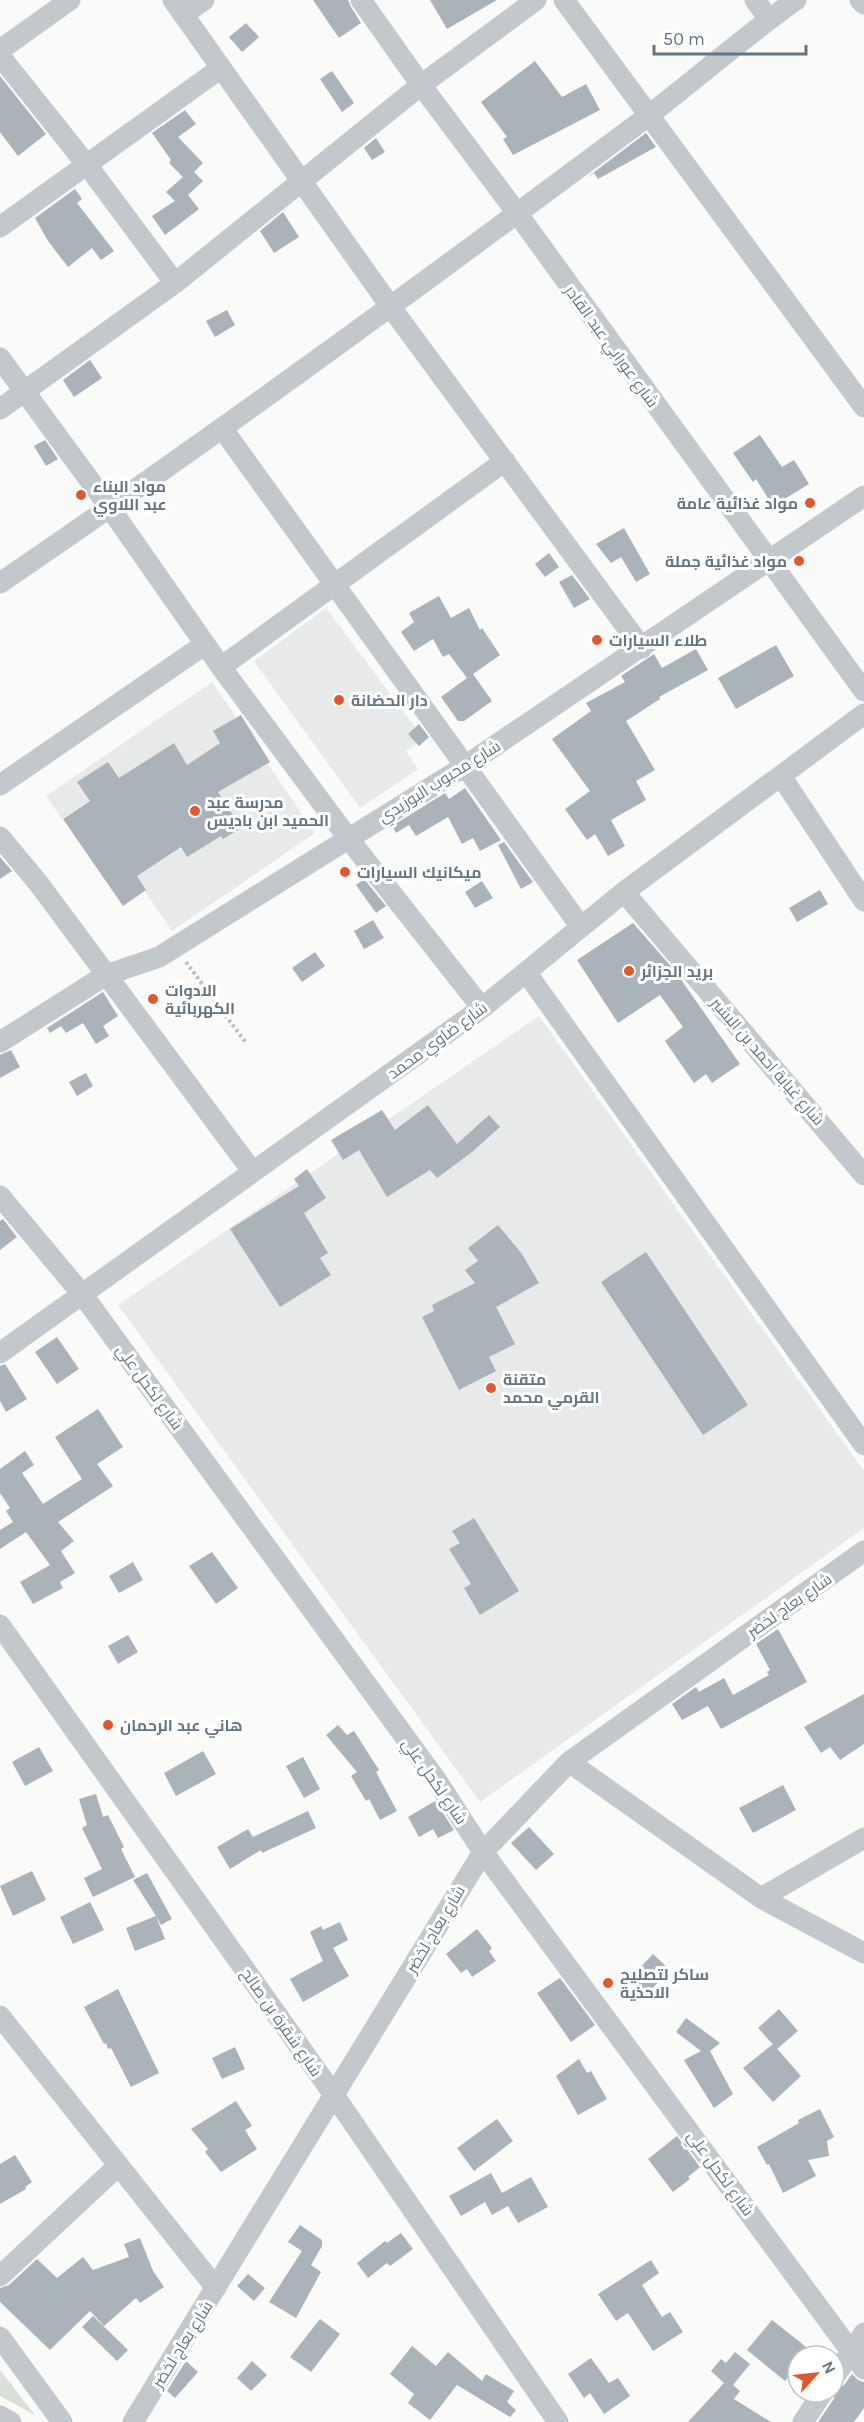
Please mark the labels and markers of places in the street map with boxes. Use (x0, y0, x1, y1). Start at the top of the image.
place label: مواد البناء عبد اللاوي (93, 477, 167, 517)
marker: مواد البناء عبد اللاوي (74, 488, 88, 502)
place label: مواد غذائية عامة (677, 494, 798, 513)
marker: مواد غذائية عامة (803, 496, 817, 510)
place label: مواد غذائية جملة (665, 552, 787, 571)
marker: مواد غذائية جملة (792, 554, 806, 568)
place label: طلاء السيارات (609, 631, 707, 650)
marker: طلاء السيارات (590, 633, 604, 647)
place label: دار الحضانة (351, 691, 428, 710)
marker: دار الحضانة (332, 693, 346, 707)
place label: مدرسة عبد الحميد ابن باديس (207, 793, 329, 830)
marker: مدرسة عبد الحميد ابن باديس (188, 804, 202, 818)
place label: ميكانيك السيارات (357, 863, 481, 882)
marker: ميكانيك السيارات (338, 865, 352, 879)
place label: بريد الجزائر (640, 962, 713, 981)
marker: بريد الجزائر (622, 964, 636, 978)
place label: الادوات الكهربائية (165, 981, 235, 1018)
marker: الادوات الكهربائية (146, 992, 160, 1006)
place label: متقنة القرمي محمد (503, 1370, 600, 1410)
marker: متقنة القرمي محمد (484, 1381, 498, 1395)
place label: هاني عبد الرحمان (120, 1716, 243, 1738)
marker: هاني عبد الرحمان (101, 1718, 115, 1732)
place label: ساكر لتصليح الاحذية (620, 1965, 709, 2002)
marker: ساكر لتصليح الاحذية (601, 1976, 615, 1990)

